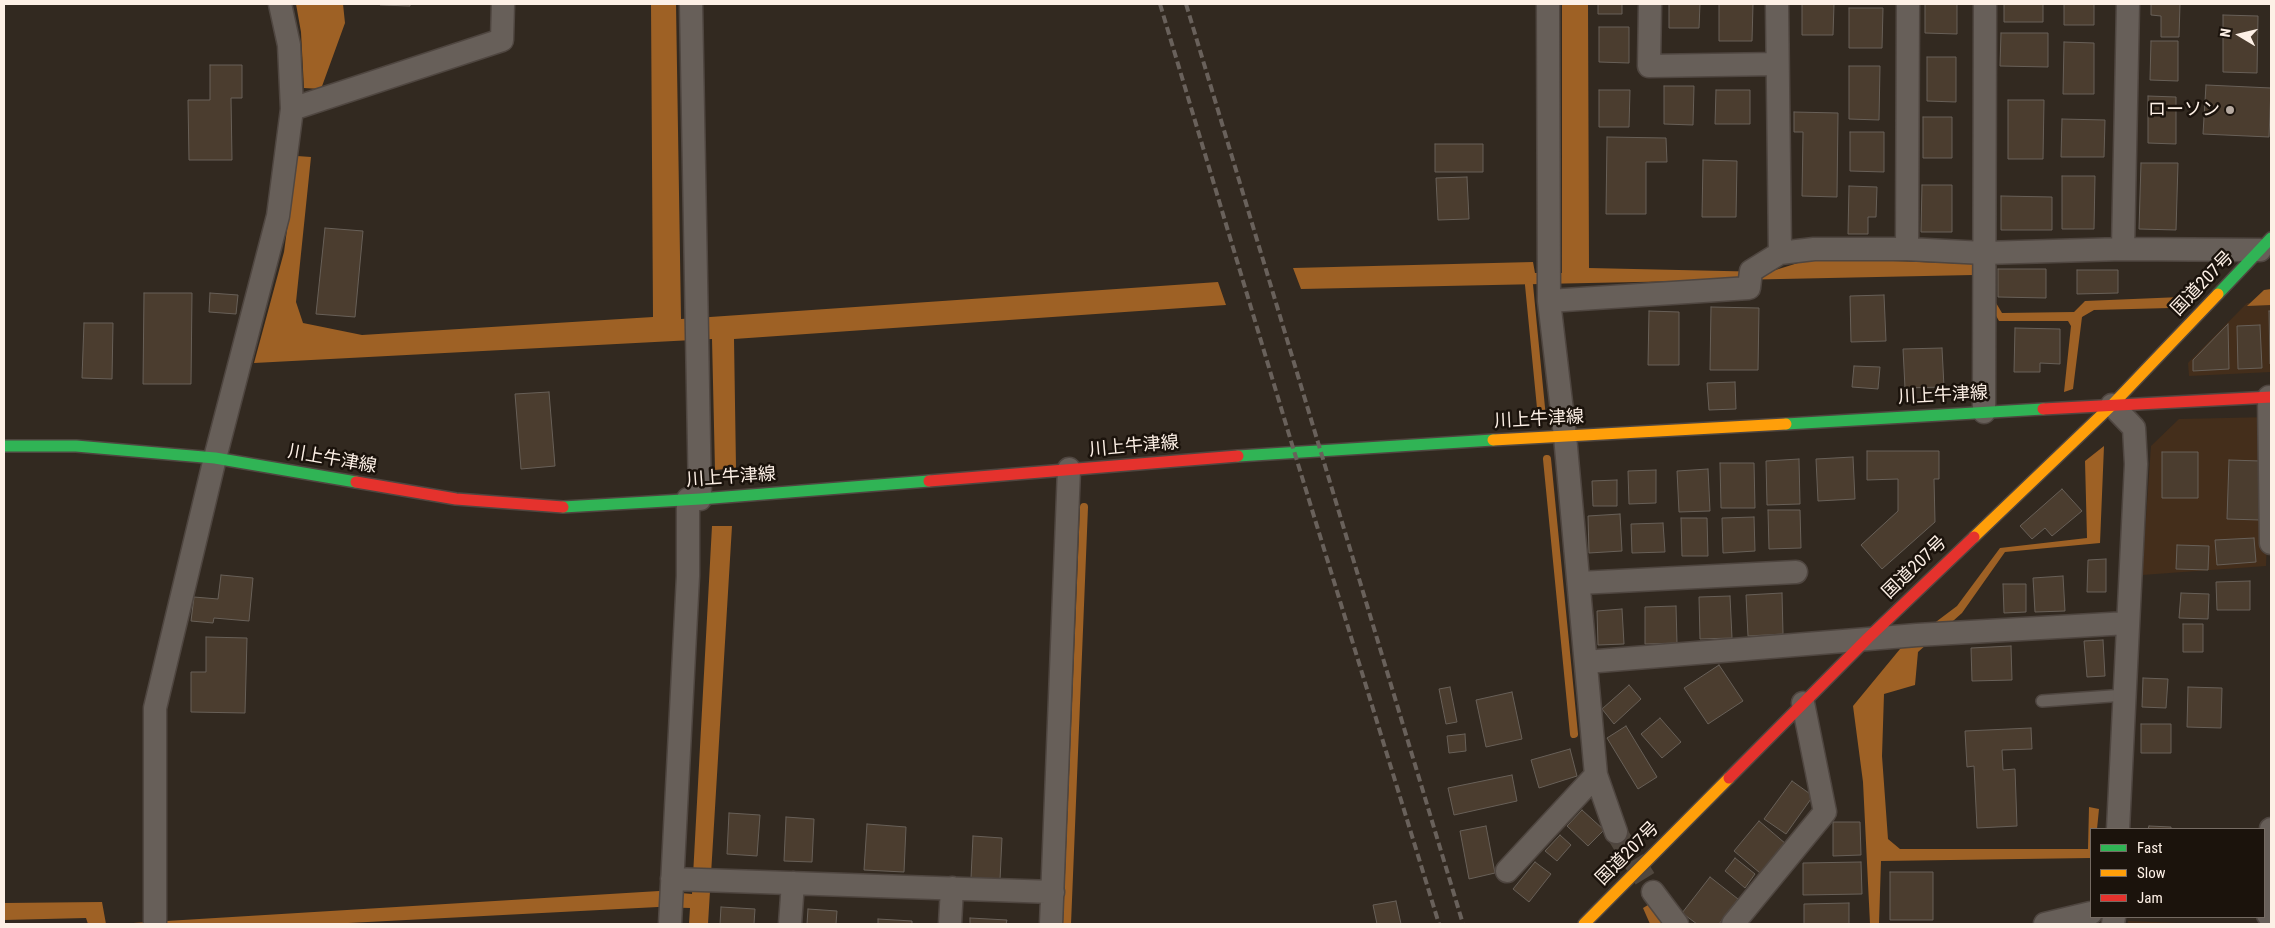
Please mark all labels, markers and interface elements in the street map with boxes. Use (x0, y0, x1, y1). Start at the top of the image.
north arrow (2215, 10, 2265, 60)
text: N (2217, 27, 2234, 38)
place label: ローソン (2148, 99, 2220, 121)
marker: ローソン (2224, 104, 2236, 116)
street label: 国道207号 (2167, 247, 2239, 321)
street label: 川上牛津線 (1897, 383, 1989, 409)
street label: 川上牛津線 (1493, 407, 1585, 433)
street label: 川上牛津線 (1088, 432, 1180, 462)
street label: 川上牛津線 (286, 442, 378, 478)
street label: 川上牛津線 (685, 464, 777, 492)
street label: 国道207号 (1878, 532, 1952, 604)
street label: 国道207号 (1592, 818, 1664, 890)
legend (2090, 828, 2265, 918)
text: Fast (2137, 839, 2162, 857)
text: Slow (2137, 864, 2166, 882)
text: Jam (2137, 889, 2163, 907)

